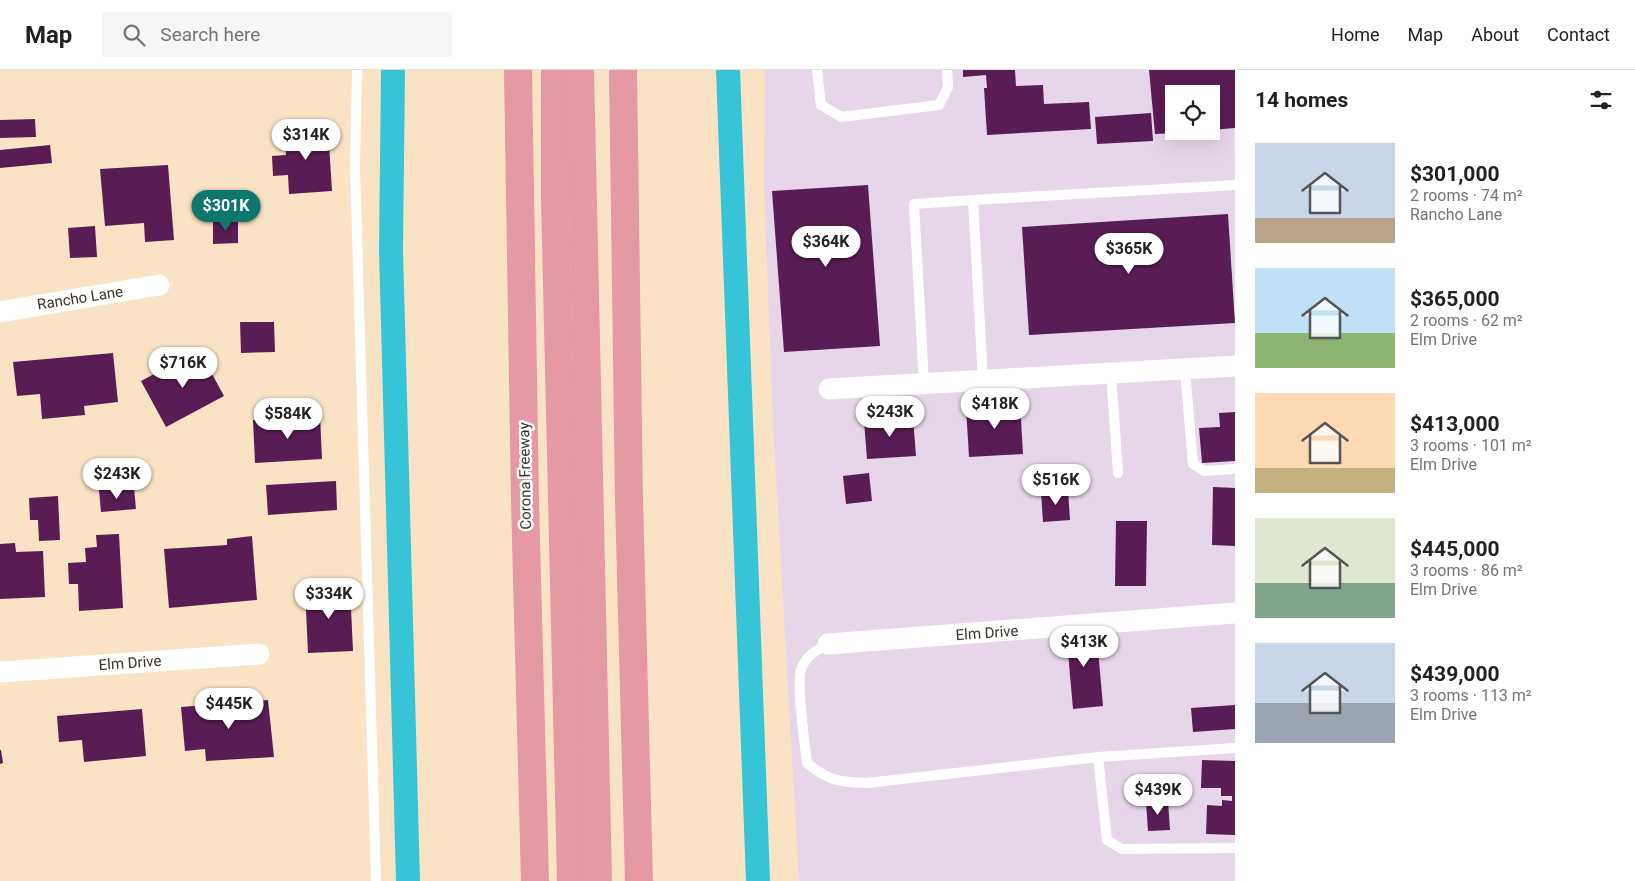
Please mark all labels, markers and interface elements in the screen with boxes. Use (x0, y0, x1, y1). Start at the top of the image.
search box (102, 12, 452, 57)
text: Map (25, 21, 72, 49)
icon: search (120, 21, 148, 49)
text: Search here (160, 23, 260, 46)
text: Home (1331, 24, 1380, 45)
text: Map (1408, 24, 1443, 45)
text: About (1471, 24, 1519, 45)
text: Contact (1547, 24, 1610, 45)
map controls (1165, 85, 1220, 140)
button: locate (1165, 85, 1220, 140)
icon: filters (1587, 86, 1615, 114)
text: 14 homes (1255, 88, 1348, 112)
pin: $314K (271, 118, 341, 161)
text: $314K (283, 125, 329, 144)
text: $301,000 (1410, 162, 1500, 186)
icon: home (1295, 163, 1355, 223)
text: 2 rooms · 74 m² (1410, 186, 1523, 205)
pin: $301K (191, 190, 261, 232)
text: $301K (203, 196, 249, 215)
text: Rancho Lane (1410, 205, 1502, 224)
pin: $364K (791, 226, 861, 268)
text: $364K (803, 232, 849, 251)
pin: $365K (1094, 232, 1164, 275)
text: $365K (1106, 239, 1152, 258)
street label: Rancho Lane (36, 282, 124, 314)
text: $365,000 (1410, 287, 1500, 311)
icon: home (1295, 288, 1355, 348)
text: 2 rooms · 62 m² (1410, 311, 1523, 330)
text: Elm Drive (1410, 330, 1477, 349)
pin: $716K (148, 346, 218, 389)
text: $716K (160, 353, 206, 372)
pin: $418K (960, 388, 1030, 430)
text: $418K (972, 394, 1018, 413)
pin: $243K (855, 396, 925, 438)
pin: $584K (253, 398, 323, 440)
text: $243K (867, 402, 913, 421)
text: $584K (265, 404, 311, 423)
text: $413,000 (1410, 412, 1500, 436)
icon: home (1295, 413, 1355, 473)
street label: Corona Freeway (515, 422, 535, 530)
text: 3 rooms · 101 m² (1410, 436, 1532, 455)
text: Elm Drive (1410, 455, 1477, 474)
pin: $243K (82, 458, 152, 500)
text: $243K (94, 464, 140, 483)
pin: $516K (1021, 464, 1091, 506)
text: $516K (1033, 470, 1079, 489)
text: $445,000 (1410, 537, 1500, 561)
icon: home (1295, 538, 1355, 598)
text: 3 rooms · 86 m² (1410, 561, 1523, 580)
pin: $334K (294, 578, 364, 620)
text: Elm Drive (1410, 580, 1477, 599)
text: $334K (306, 584, 352, 603)
street label: Elm Drive (955, 622, 1019, 644)
pin: $413K (1049, 626, 1119, 668)
text: $413K (1061, 632, 1107, 651)
street label: Elm Drive (98, 652, 162, 674)
text: $439,000 (1410, 662, 1500, 686)
icon: home (1295, 663, 1355, 723)
text: 3 rooms · 113 m² (1410, 686, 1532, 705)
pin: $445K (194, 688, 264, 730)
text: $445K (206, 694, 252, 713)
text: Elm Drive (1410, 705, 1477, 724)
pin: $439K (1123, 774, 1193, 816)
text: $439K (1135, 780, 1181, 799)

